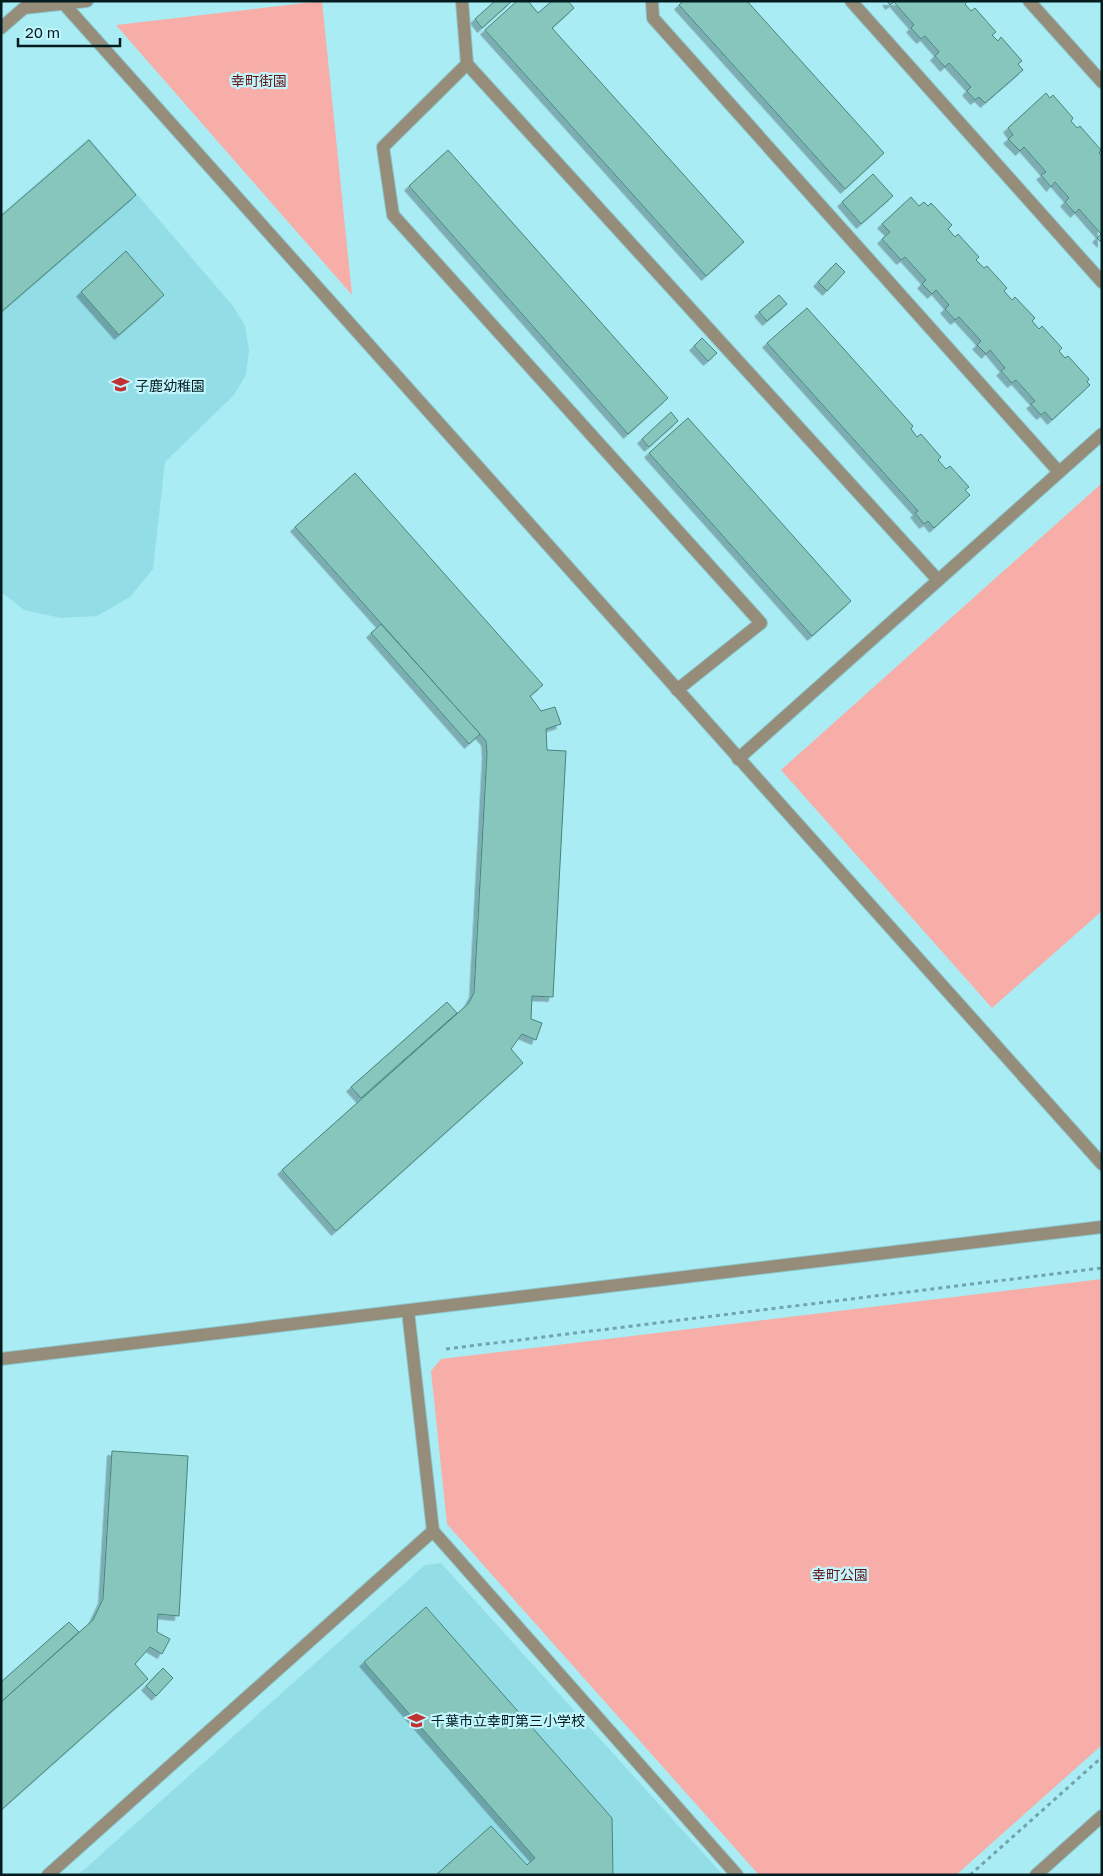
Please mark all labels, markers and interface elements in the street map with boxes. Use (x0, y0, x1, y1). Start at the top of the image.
scale bar (18, 15, 120, 47)
text: 20 m (25, 23, 60, 41)
park label: 幸町街園 (231, 72, 287, 89)
school or university icon: 子鹿幼稚園 (111, 375, 131, 395)
place label: 子鹿幼稚園 (135, 377, 205, 394)
park label: 幸町公園 (812, 1566, 868, 1583)
school or university icon: 千葉市立幸町第三小学校 (407, 1710, 427, 1730)
place label: 千葉市立幸町第三小学校 (431, 1712, 585, 1729)

